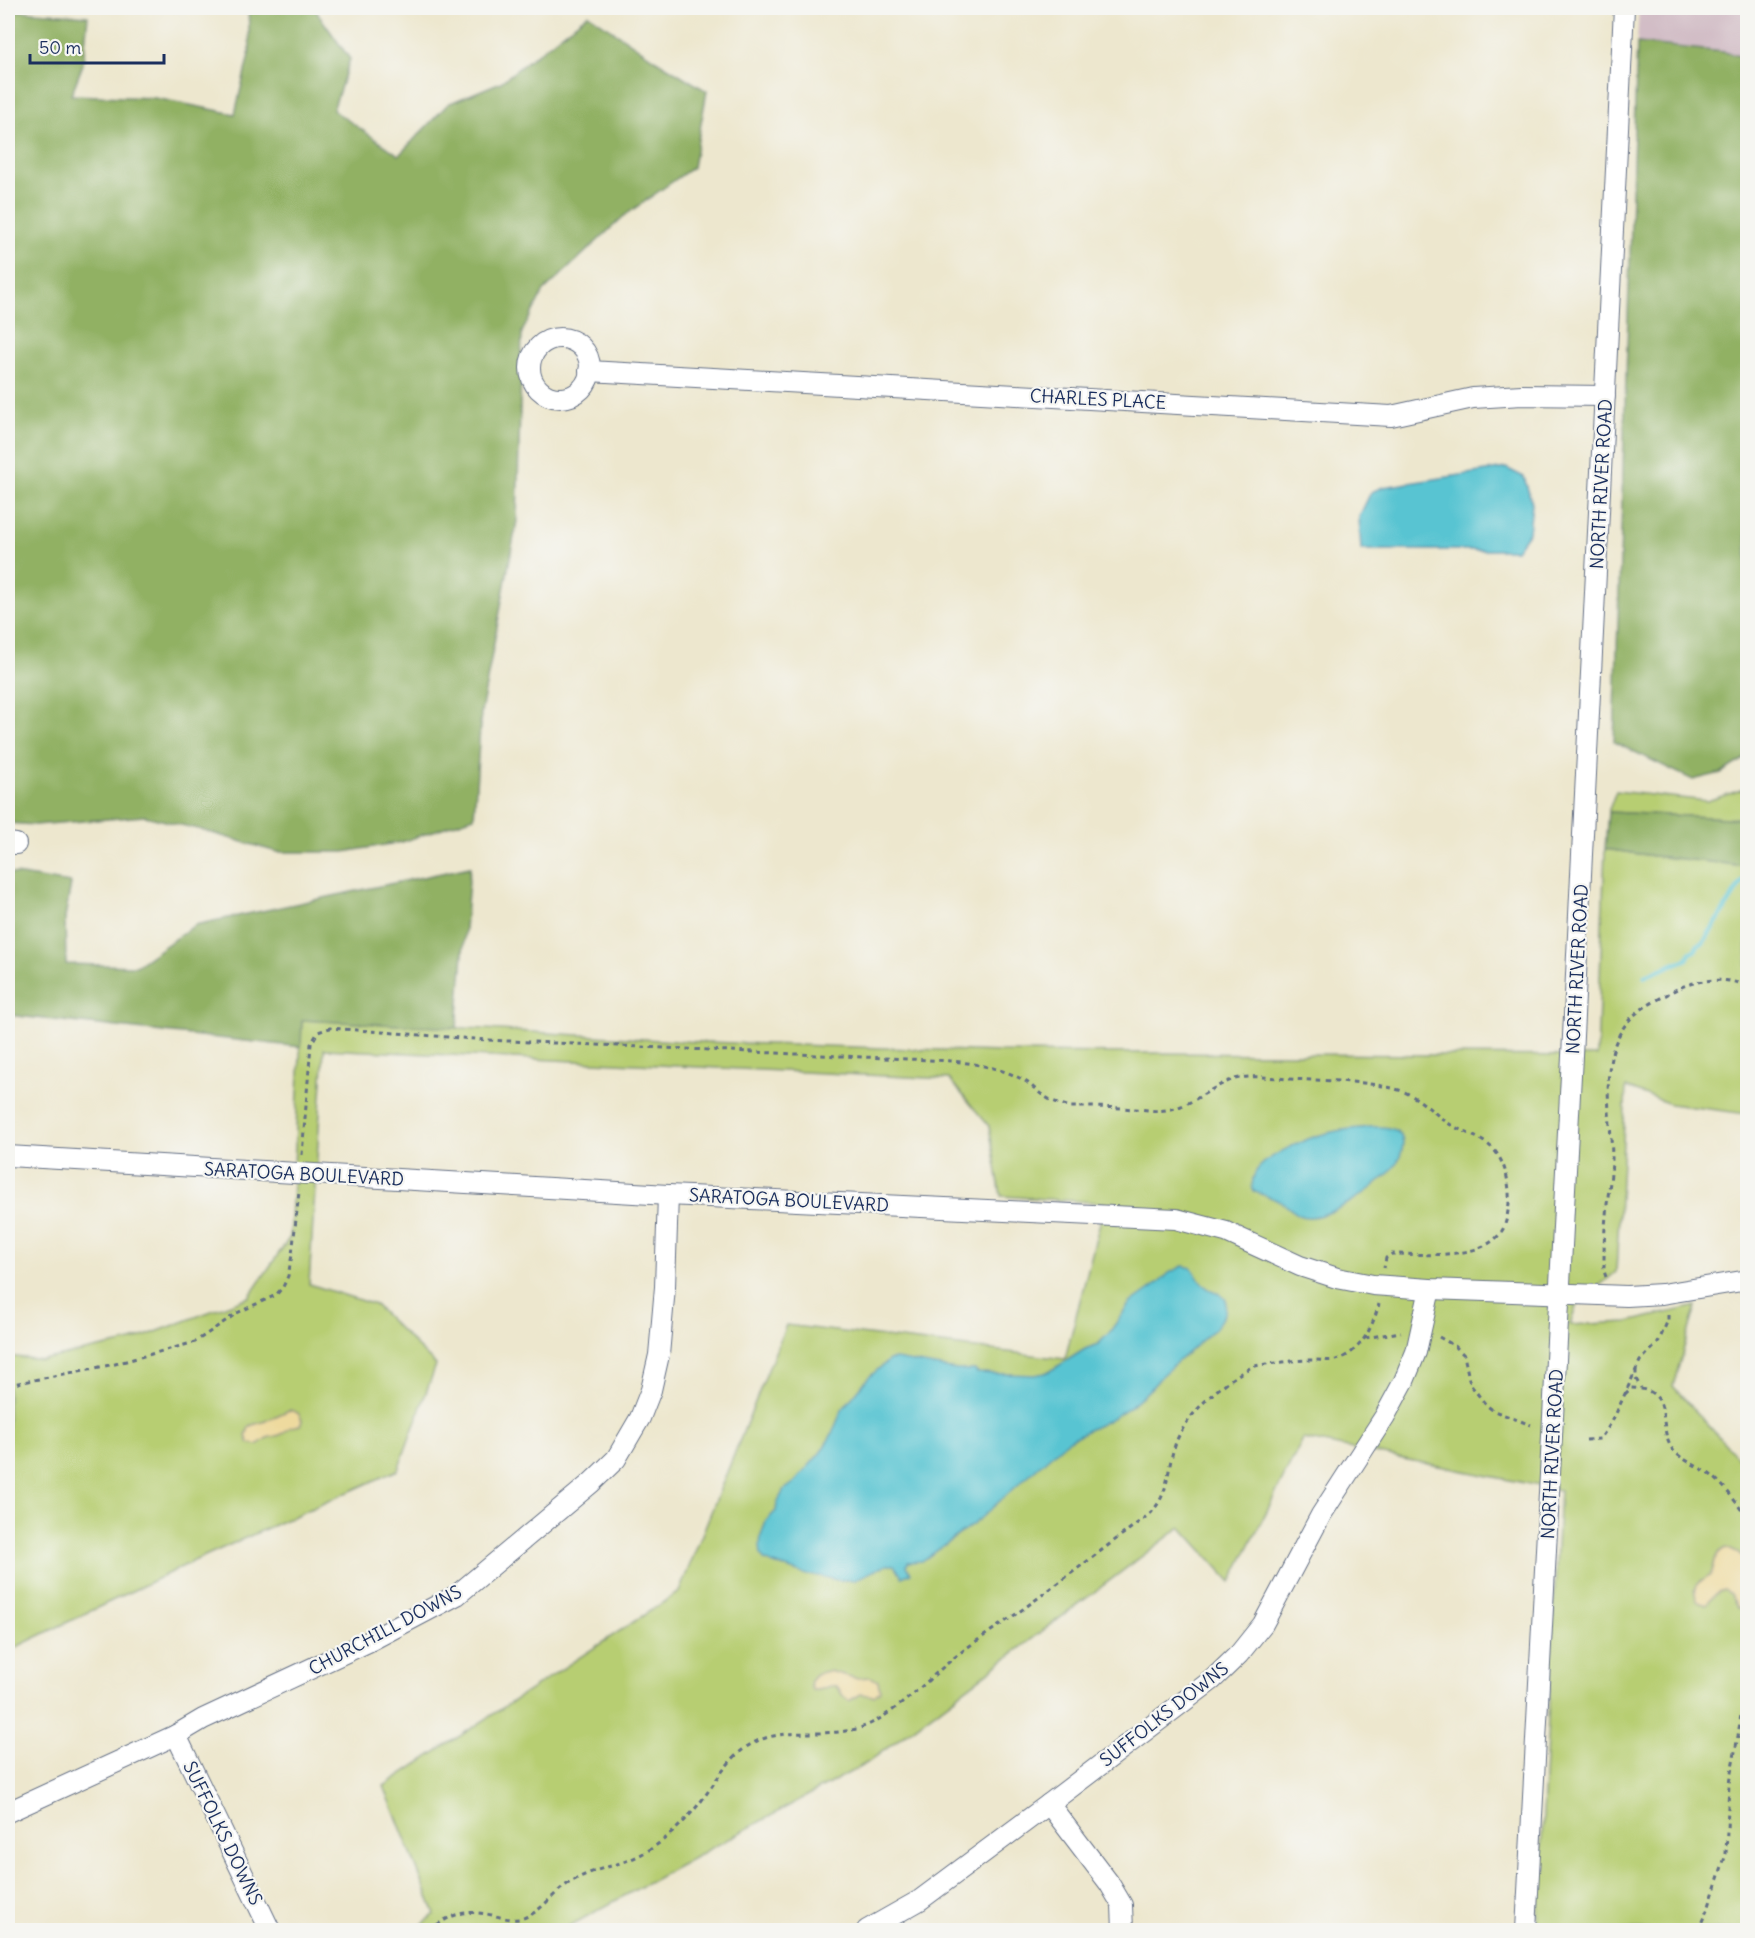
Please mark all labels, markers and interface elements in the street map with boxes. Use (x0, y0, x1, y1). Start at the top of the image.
scale bar (30, 27, 164, 65)
text: 50 m (39, 36, 81, 59)
street label: CHARLES PLACE (1029, 384, 1167, 414)
street label: NORTH RIVER ROAD (1585, 398, 1617, 570)
street label: NORTH RIVER ROAD (1561, 883, 1593, 1055)
street label: SARATOGA BOULEVARD (203, 1157, 405, 1191)
street label: SARATOGA BOULEVARD (688, 1183, 890, 1217)
street label: NORTH RIVER ROAD (1536, 1368, 1568, 1540)
street label: CHURCHILL DOWNS (305, 1580, 465, 1680)
street label: SUFFOLKS DOWNS (1095, 1657, 1233, 1771)
street label: SUFFOLKS DOWNS (178, 1757, 268, 1909)

